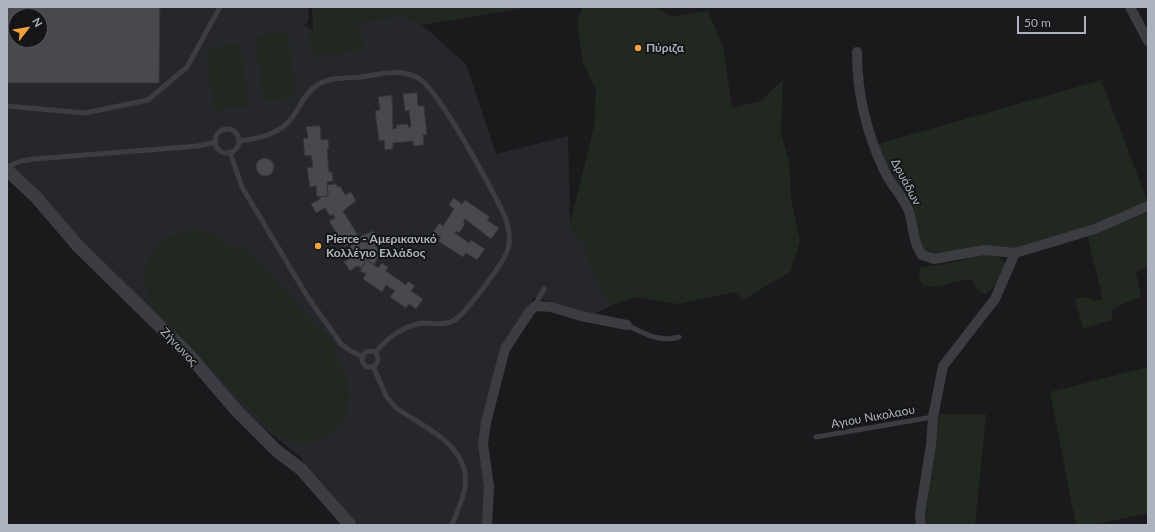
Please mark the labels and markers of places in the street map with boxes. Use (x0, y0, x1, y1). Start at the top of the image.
place label: Πύριζα (646, 41, 684, 55)
marker: Πύριζα (633, 43, 643, 53)
place label: Pierce - Αμερικανικό Κολλέγιο Ελλάδος (326, 232, 437, 260)
marker: Pierce - Αμερικανικό Κολλέγιο Ελλάδος (313, 241, 323, 251)

